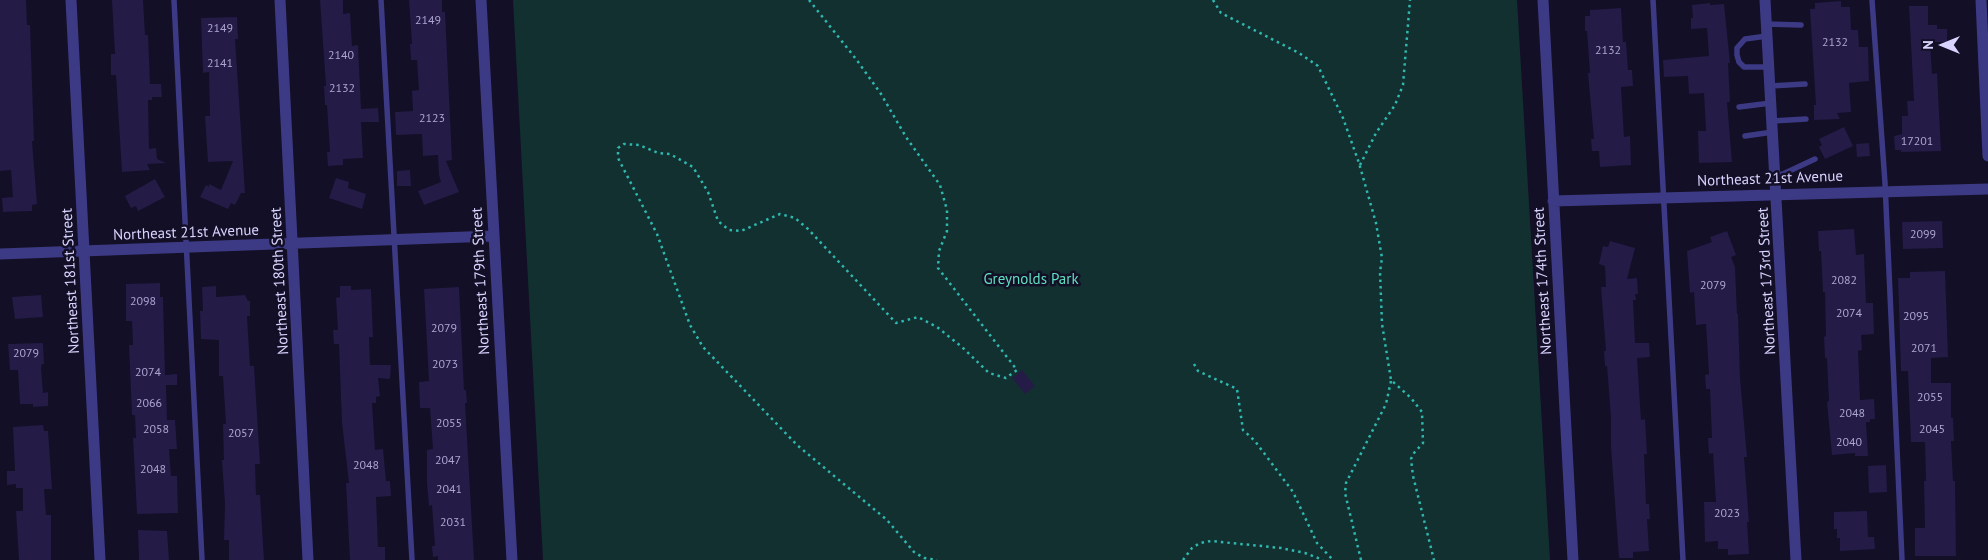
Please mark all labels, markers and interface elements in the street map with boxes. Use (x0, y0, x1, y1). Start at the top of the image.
house number: 2149 (415, 14, 441, 28)
north arrow (1918, 20, 1968, 70)
house number: 2149 (207, 22, 233, 36)
house number: 2132 (1822, 36, 1848, 50)
text: N (1919, 40, 1937, 50)
house number: 2132 (1595, 44, 1621, 58)
house number: 2140 (328, 49, 354, 63)
house number: 2141 (207, 57, 233, 71)
house number: 2132 (329, 82, 355, 96)
house number: 2123 (419, 112, 445, 126)
house number: 17201 (1901, 135, 1933, 149)
street label: Northeast 21st Avenue (1697, 167, 1843, 191)
street label: Northeast 180th Street (267, 207, 293, 355)
street label: Northeast 179th Street (468, 207, 494, 355)
street label: Northeast 174th Street (1530, 207, 1556, 355)
street label: Northeast 173rd Street (1754, 207, 1780, 355)
street label: Northeast 181st Street (58, 208, 84, 354)
street label: Northeast 21st Avenue (113, 221, 259, 245)
house number: 2099 (1910, 228, 1936, 242)
park label: Greynolds Park (983, 271, 1079, 289)
house number: 2082 (1831, 274, 1857, 288)
house number: 2079 (1700, 279, 1726, 293)
house number: 2098 (130, 295, 156, 309)
house number: 2074 (1836, 307, 1862, 321)
house number: 2095 (1903, 310, 1929, 324)
house number: 2079 (431, 322, 457, 336)
house number: 2071 (1911, 342, 1937, 356)
house number: 2079 (13, 347, 39, 361)
house number: 2073 (432, 358, 458, 372)
house number: 2074 (135, 366, 161, 380)
house number: 2055 (1917, 391, 1943, 405)
house number: 2066 (136, 397, 162, 411)
house number: 2048 (1839, 407, 1865, 421)
house number: 2055 (436, 417, 462, 431)
house number: 2058 (143, 423, 169, 437)
house number: 2045 (1919, 423, 1945, 437)
house number: 2057 (228, 427, 254, 441)
house number: 2040 (1836, 436, 1862, 450)
house number: 2047 (435, 454, 461, 468)
house number: 2048 (353, 459, 379, 473)
house number: 2048 (140, 463, 166, 477)
house number: 2041 (436, 483, 462, 497)
house number: 2023 (1714, 507, 1740, 521)
house number: 2031 (440, 516, 466, 530)

